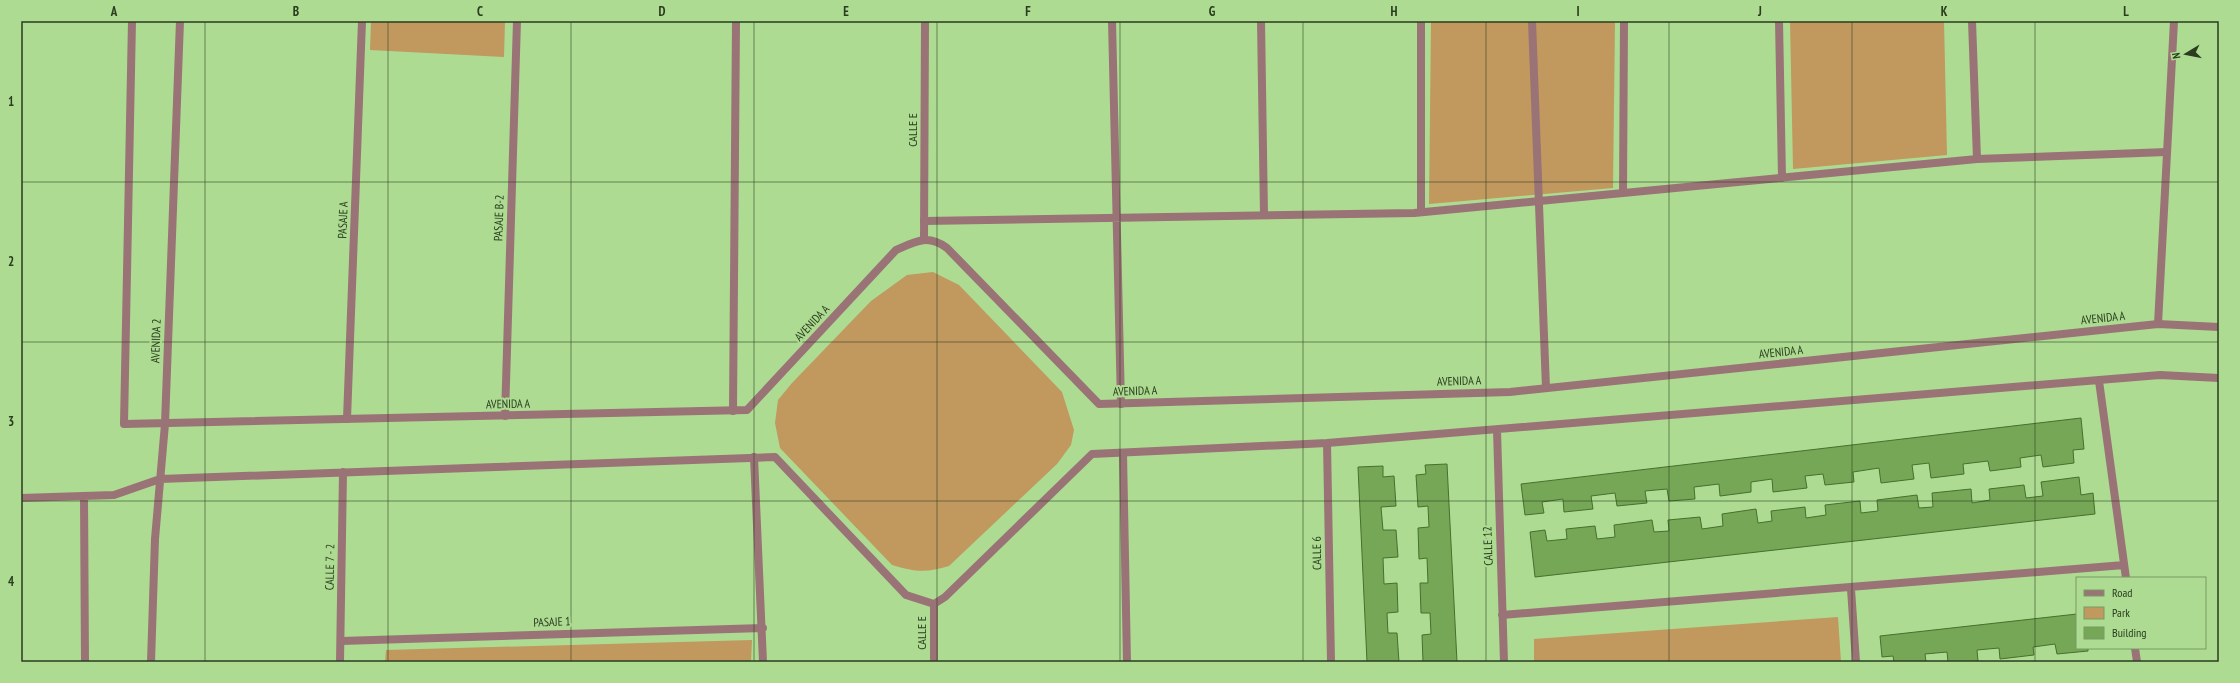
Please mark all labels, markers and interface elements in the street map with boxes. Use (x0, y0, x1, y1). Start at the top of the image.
text: A (110, 3, 118, 20)
text: B (293, 3, 299, 20)
text: C (477, 3, 483, 20)
text: D (659, 3, 666, 20)
text: E (843, 3, 849, 20)
text: F (1025, 3, 1031, 20)
text: G (1209, 3, 1216, 20)
text: H (1391, 3, 1398, 20)
text: I (1576, 3, 1580, 20)
text: J (1757, 3, 1762, 20)
text: K (1941, 3, 1948, 20)
text: L (2123, 3, 2129, 20)
north arrow (2166, 34, 2206, 74)
text: N (2169, 52, 2184, 60)
text: 1 (8, 93, 14, 110)
street label: CALLE E (905, 113, 920, 147)
street label: PASAJE B-2 (490, 195, 507, 241)
street label: PASAJE A (334, 201, 351, 239)
text: 2 (8, 253, 14, 270)
street label: AVENIDA A (791, 301, 832, 344)
street label: AVENIDA A (2080, 308, 2126, 327)
street label: AVENIDA 2 (147, 319, 164, 363)
street label: AVENIDA A (1758, 342, 1804, 361)
street label: AVENIDA A (1437, 372, 1482, 389)
street label: AVENIDA A (1113, 382, 1158, 399)
street label: AVENIDA A (486, 396, 531, 411)
text: 3 (8, 413, 14, 430)
street label: CALLE 12 (1479, 526, 1496, 566)
street label: CALLE 6 (1309, 536, 1324, 570)
street label: CALLE 7 - 2 (322, 544, 337, 590)
text: 4 (8, 573, 15, 590)
legend (2076, 577, 2206, 649)
text: Road (2112, 585, 2132, 600)
text: Park (2112, 605, 2130, 620)
street label: PASAJE 1 (533, 613, 571, 630)
street label: CALLE E (914, 616, 929, 650)
text: Building (2112, 625, 2147, 640)

